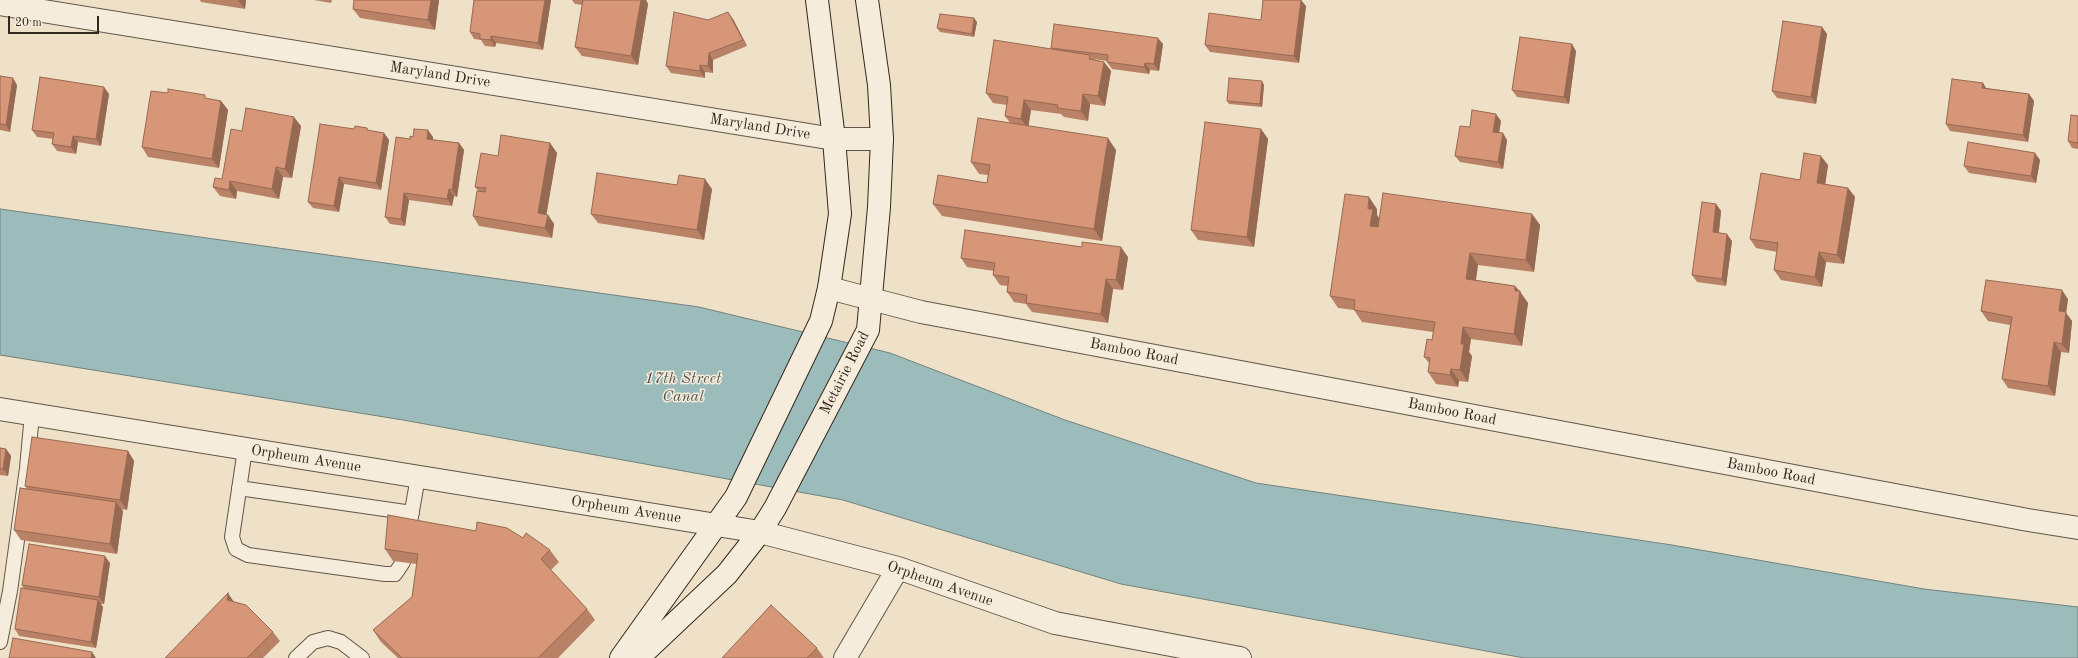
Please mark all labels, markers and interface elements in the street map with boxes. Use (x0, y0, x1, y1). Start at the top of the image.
scale bar (10, 8, 101, 34)
text: 20 m (15, 17, 42, 29)
street label: Maryland Drive (388, 58, 492, 92)
street label: Maryland Drive (708, 110, 812, 144)
street label: Metairie Road (816, 328, 874, 418)
street label: Bamboo Road (1088, 335, 1180, 369)
water label: 17th Street Canal (645, 369, 721, 407)
street label: Bamboo Road (1406, 395, 1498, 429)
street label: Orpheum Avenue (250, 441, 362, 477)
street label: Bamboo Road (1725, 455, 1817, 489)
street label: Orpheum Avenue (570, 492, 682, 528)
street label: Orpheum Avenue (884, 557, 996, 611)

